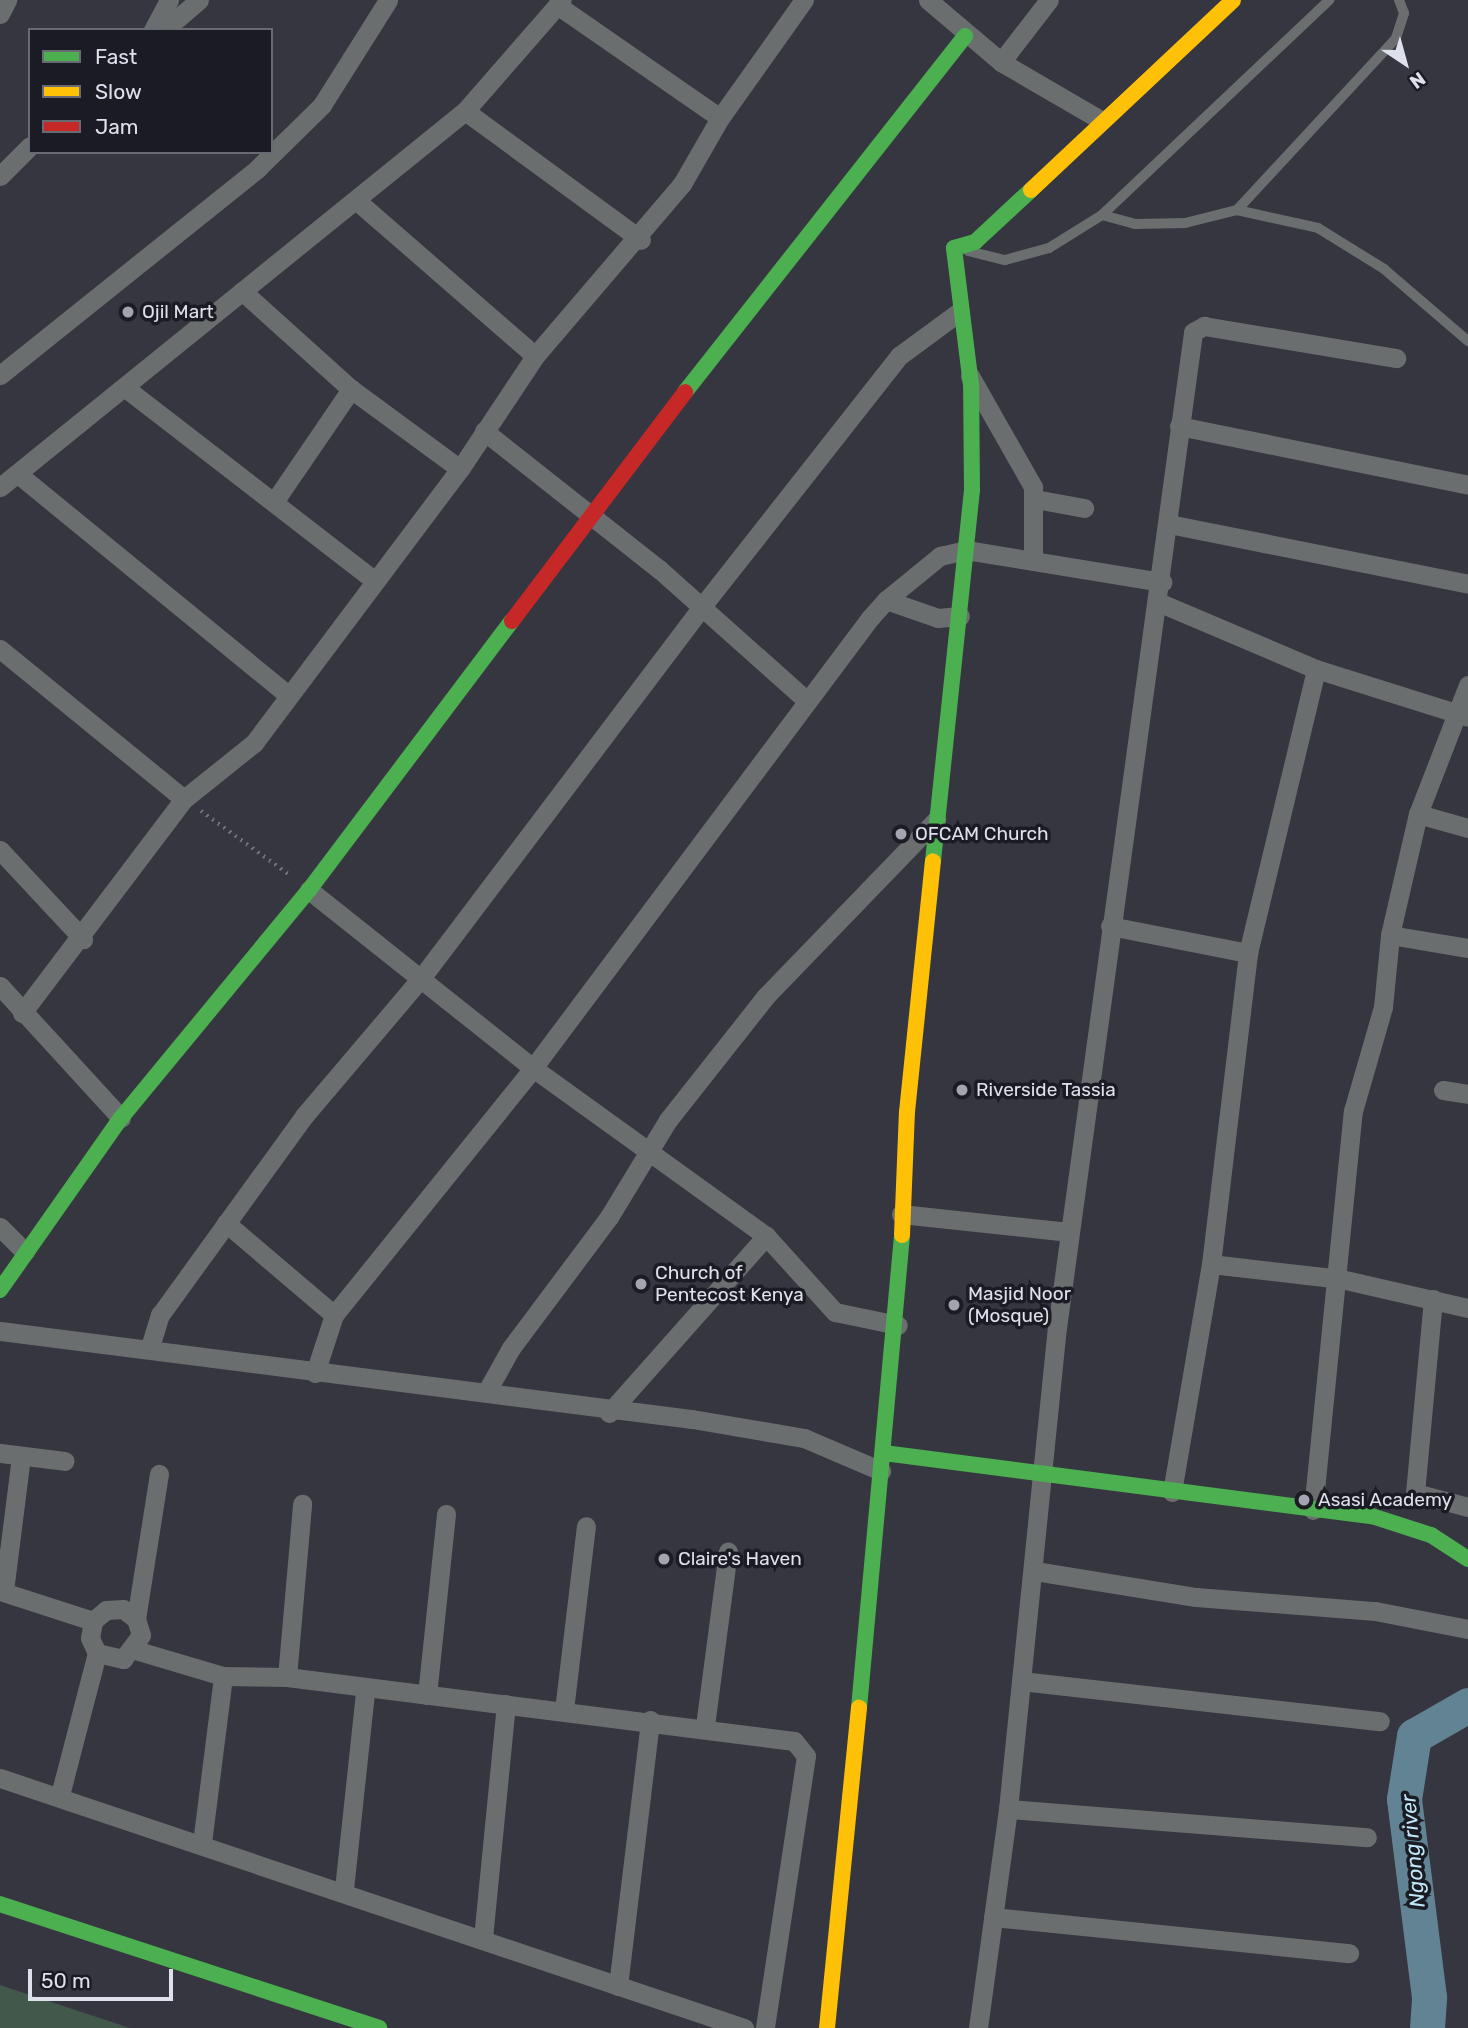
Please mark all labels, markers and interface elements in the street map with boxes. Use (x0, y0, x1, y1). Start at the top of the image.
legend (28, 28, 273, 154)
north arrow (1370, 28, 1440, 98)
text: Fast (95, 44, 137, 69)
text: N (1405, 67, 1430, 94)
text: Slow (95, 79, 142, 104)
text: Jam (95, 114, 139, 139)
place label: Ojil Mart (142, 301, 214, 323)
marker: Ojil Mart (120, 304, 136, 320)
place label: OFCAM Church (915, 823, 1049, 845)
marker: OFCAM Church (893, 826, 909, 842)
place label: Riverside Tassia (976, 1079, 1116, 1101)
marker: Riverside Tassia (954, 1082, 970, 1098)
place label: Church of Pentecost Kenya (655, 1262, 804, 1306)
marker: Church of Pentecost Kenya (633, 1276, 649, 1292)
place label: Masjid Noor (Mosque) (968, 1283, 1071, 1327)
marker: Masjid Noor (Mosque) (946, 1297, 962, 1313)
place label: Asasi Academy (1318, 1489, 1452, 1511)
marker: Asasi Academy (1296, 1492, 1312, 1508)
place label: Claire's Haven (678, 1548, 802, 1570)
marker: Claire's Haven (656, 1551, 672, 1567)
water label: Ngong river (1395, 1793, 1431, 1909)
scale bar (32, 1954, 177, 1998)
text: 50 m (41, 1968, 91, 1993)

